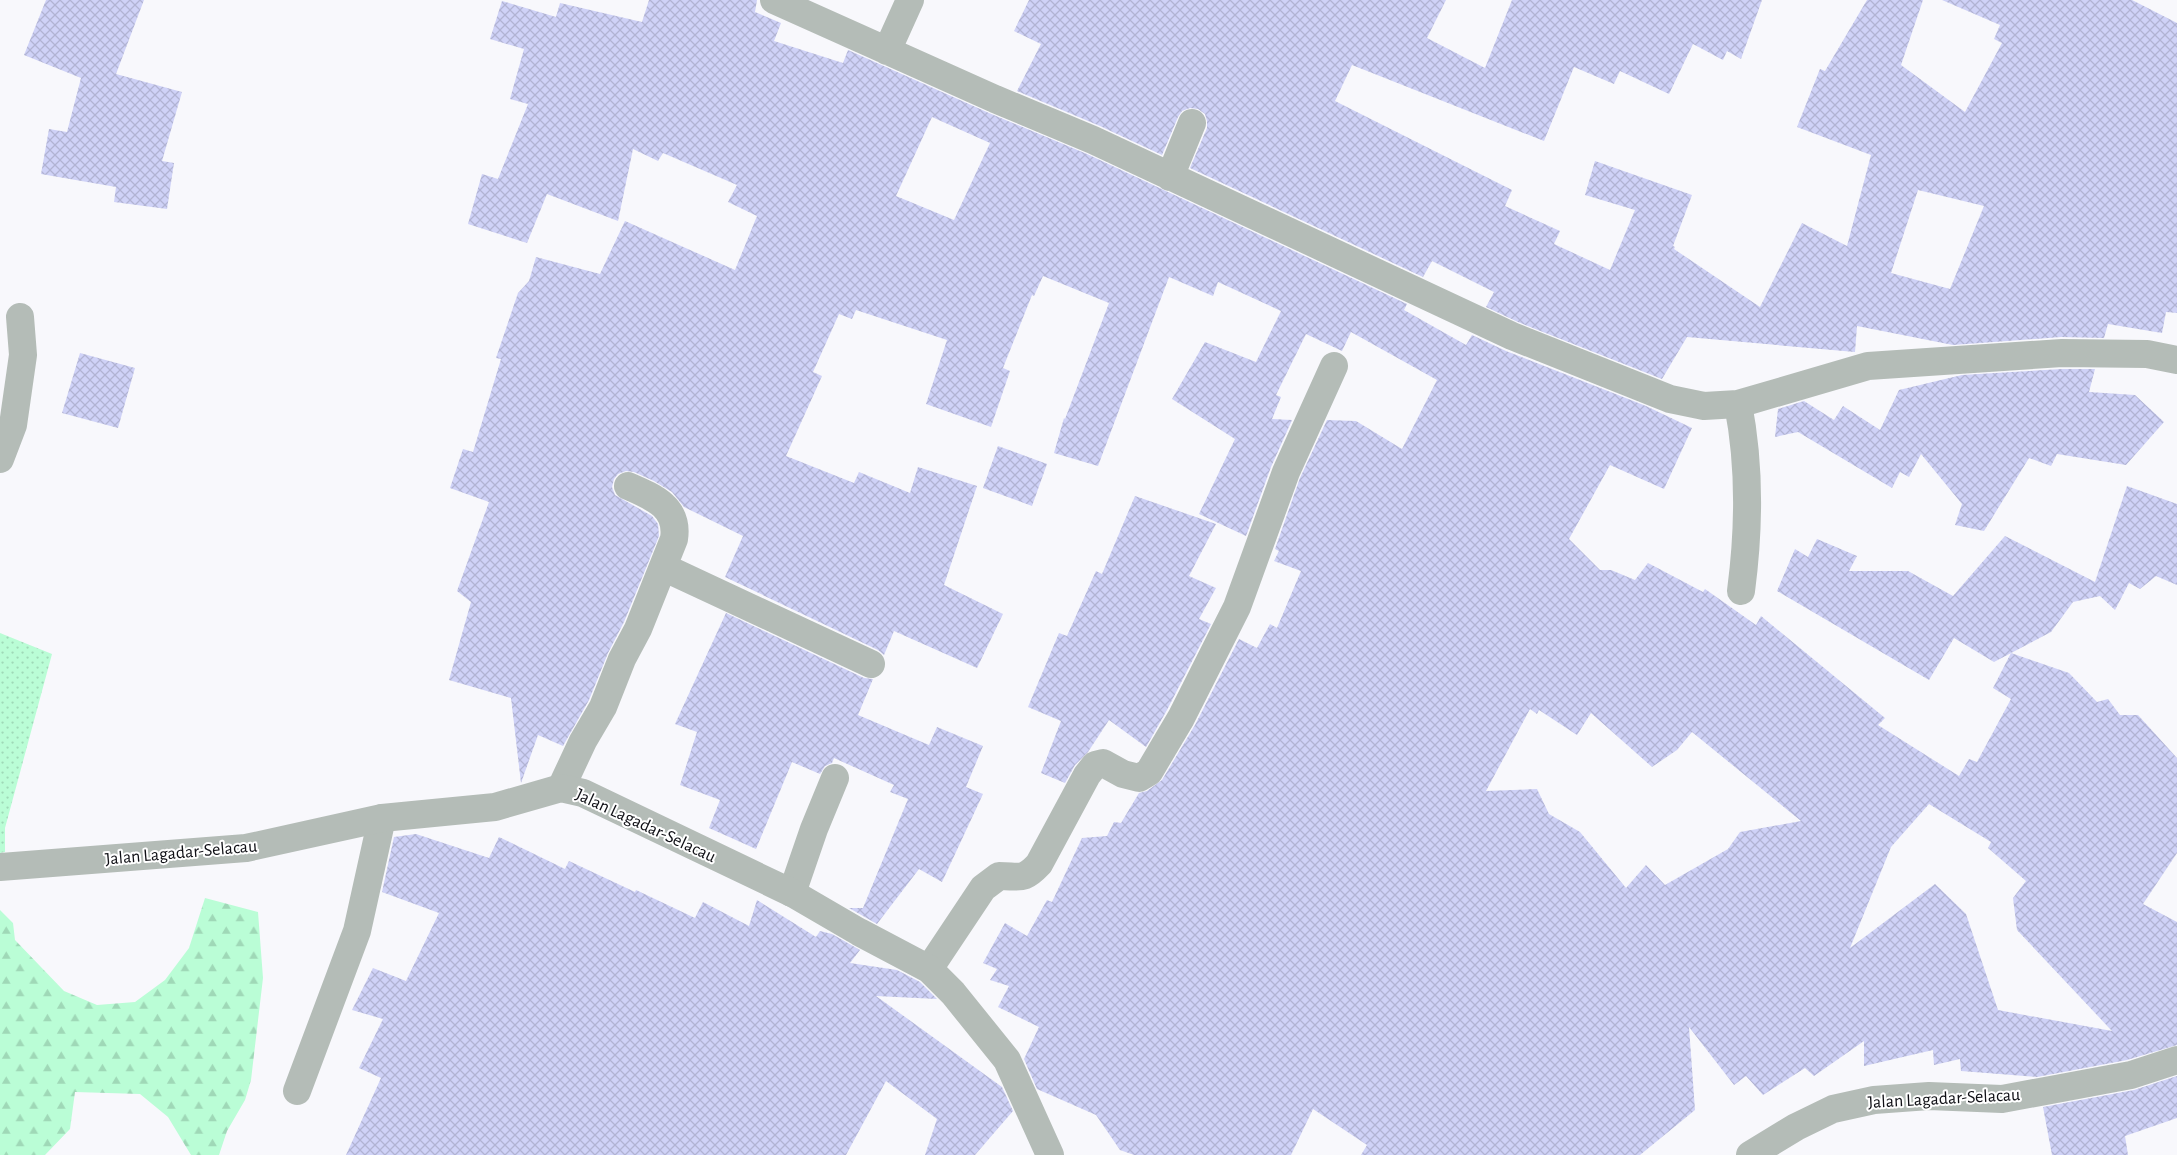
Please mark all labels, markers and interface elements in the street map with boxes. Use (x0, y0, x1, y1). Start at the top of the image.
street label: Jalan Lagadar-Selacau (573, 785, 719, 866)
street label: Jalan Lagadar-Selacau (104, 837, 258, 869)
street label: Jalan Lagadar-Selacau (1867, 1086, 2021, 1112)

